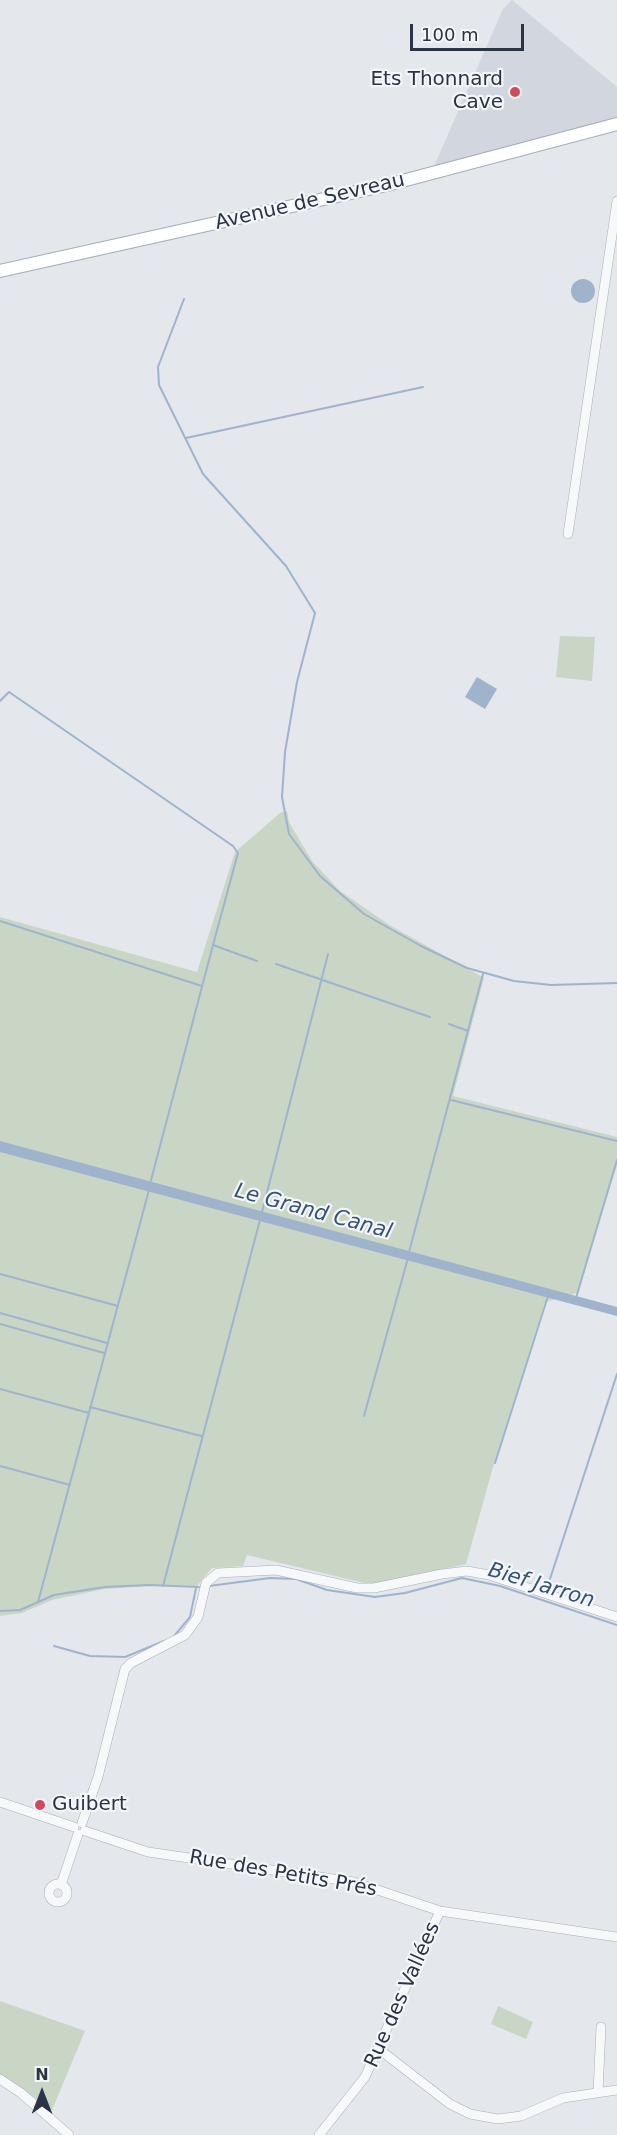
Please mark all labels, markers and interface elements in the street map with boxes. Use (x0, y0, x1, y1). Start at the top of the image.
scale bar (413, 12, 527, 50)
text: 100 m (421, 24, 479, 45)
place label: Ets Thonnard Cave (370, 68, 503, 115)
marker: Ets Thonnard Cave (508, 85, 522, 99)
street label: Avenue de Sevreau (213, 169, 407, 235)
water label: Le Grand Canal (232, 1179, 394, 1245)
water label: Bief Jarron (485, 1558, 597, 1614)
place label: Guibert (52, 1793, 127, 1817)
marker: Guibert (33, 1798, 47, 1812)
street label: Rue des Petits Prés (187, 1846, 379, 1902)
street label: Rue des Vallées (360, 1919, 446, 2071)
north arrow (12, 2063, 72, 2123)
text: N (35, 2065, 49, 2084)

